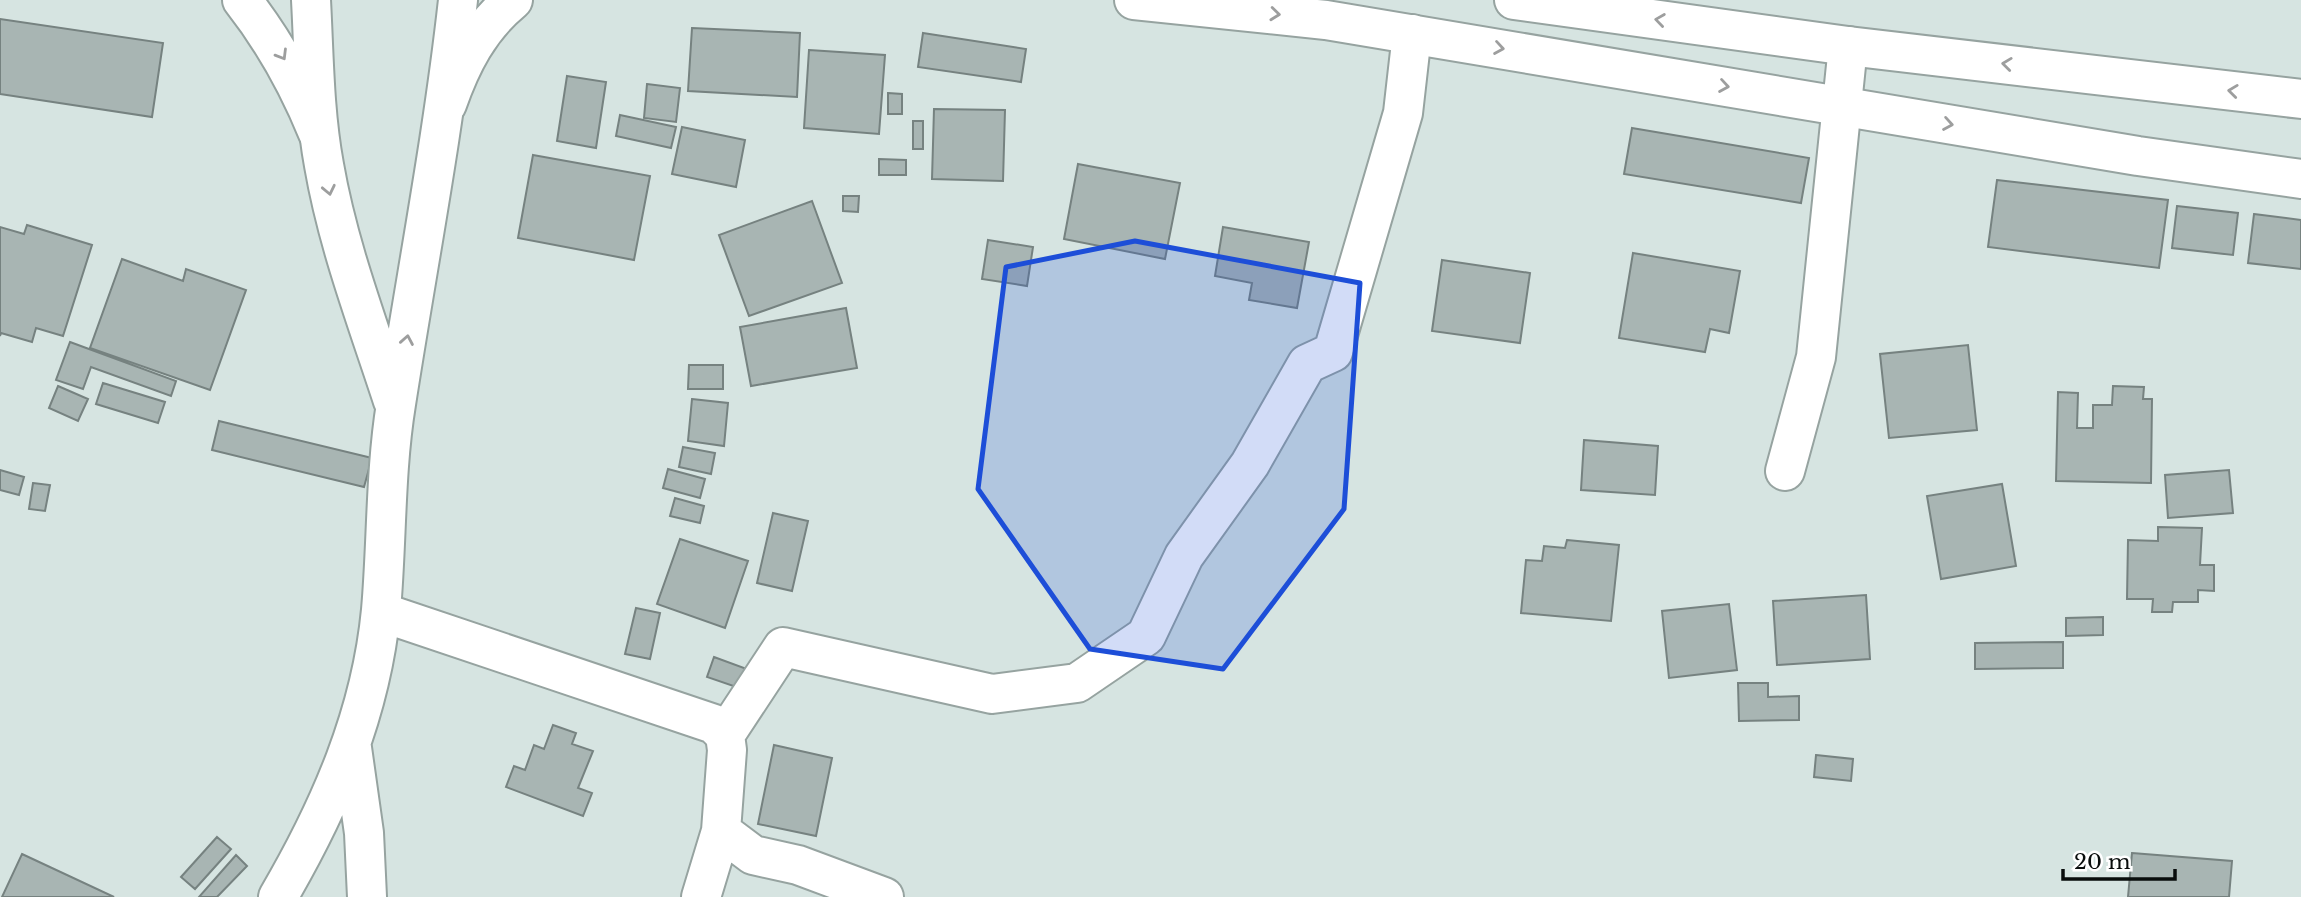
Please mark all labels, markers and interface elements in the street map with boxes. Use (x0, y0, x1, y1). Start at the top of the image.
one-way arrow (1269, 7, 1280, 22)
one-way arrow (1654, 13, 1666, 28)
one-way arrow (1494, 40, 1505, 55)
one-way arrow (273, 48, 286, 61)
one-way arrow (2001, 57, 2013, 72)
one-way arrow (1718, 78, 1730, 93)
one-way arrow (2227, 84, 2238, 99)
one-way arrow (1942, 116, 1954, 131)
one-way arrow (320, 184, 335, 196)
one-way arrow (399, 334, 414, 346)
scale bar (2063, 838, 2175, 882)
text: 20 m (2074, 849, 2131, 875)

